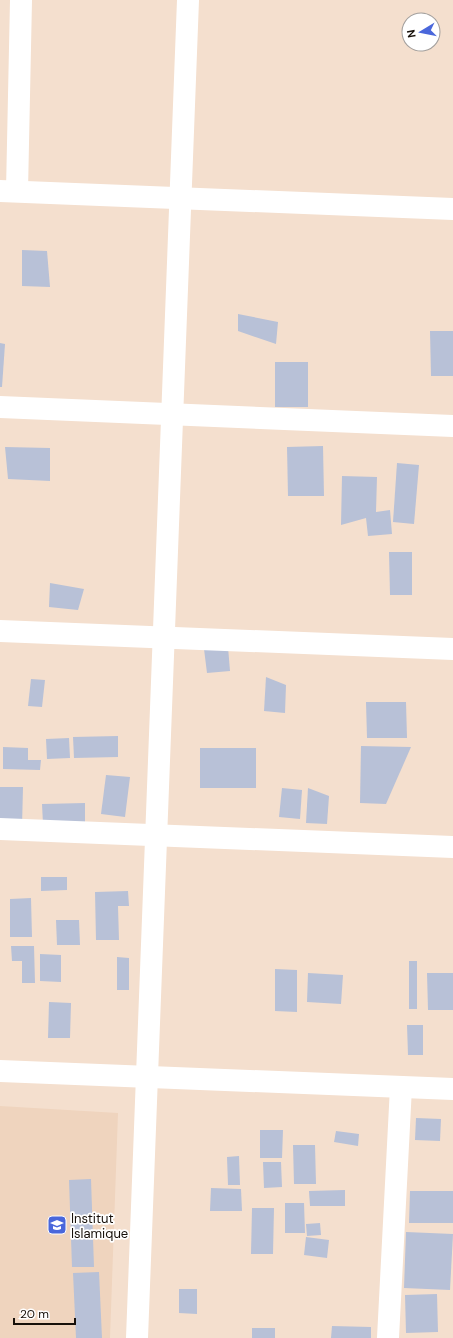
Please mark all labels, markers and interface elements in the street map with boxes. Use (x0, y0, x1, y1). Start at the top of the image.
north arrow (401, 12, 441, 52)
text: N (404, 29, 419, 39)
place label: Institut Islamique (71, 1210, 128, 1242)
school or university icon: Institut Islamique (46, 1214, 68, 1236)
scale bar (14, 1300, 75, 1326)
text: 20 m (20, 1306, 49, 1322)

